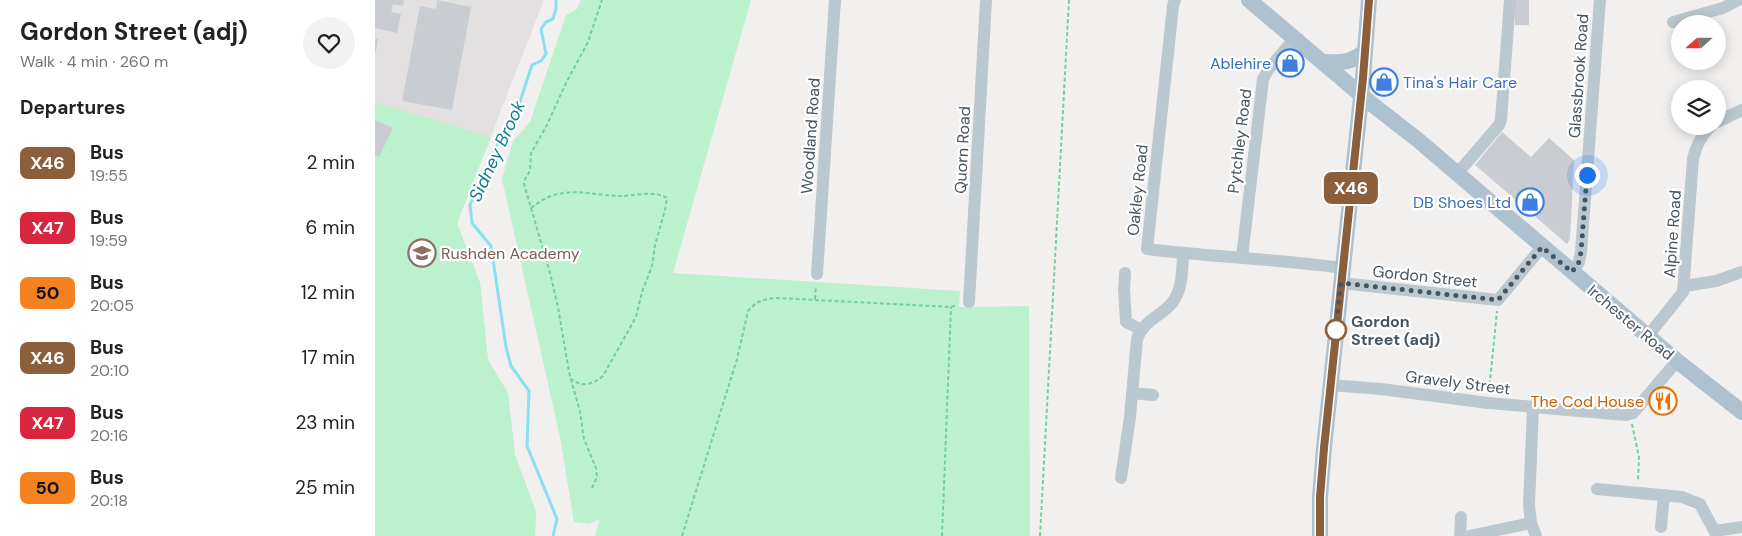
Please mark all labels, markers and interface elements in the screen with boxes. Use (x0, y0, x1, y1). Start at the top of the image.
street label: Glassbrook Road (1564, 13, 1593, 139)
north arrow (1671, 15, 1726, 70)
map controls (1671, 15, 1726, 135)
text: Gordon Street (adj) (20, 16, 248, 47)
button: heart (303, 17, 355, 69)
shop icon: Ablehire (1275, 48, 1305, 78)
text: Walk · 4 min · 260 m (20, 51, 168, 72)
place label: Ablehire (1210, 53, 1271, 74)
shop icon: Tina's Hair Care (1369, 67, 1399, 97)
place label: Tina's Hair Care (1403, 72, 1517, 93)
street label: Woodland Road (796, 77, 825, 195)
button: layers (1671, 80, 1726, 135)
street label: Pytchley Road (1223, 88, 1256, 195)
text: Departures (20, 95, 125, 120)
water label: Sidney Brook (463, 96, 531, 206)
street label: Quorn Road (950, 106, 975, 194)
text: Bus (90, 140, 124, 165)
street label: Oakley Road (1122, 143, 1153, 237)
text: 2 min (307, 150, 355, 175)
text: X46 (30, 151, 65, 175)
your location (1575, 163, 1600, 188)
text: 19:55 (90, 165, 128, 186)
line badge: X46 (1322, 172, 1380, 204)
text: X46 (1334, 176, 1368, 200)
shop icon: DB Shoes Ltd (1515, 187, 1545, 217)
street label: Alpine Road (1659, 189, 1686, 279)
place label: DB Shoes Ltd (1413, 192, 1511, 213)
text: Bus (90, 205, 124, 230)
text: 6 min (306, 215, 355, 240)
text: X47 (31, 216, 64, 240)
text: 19:59 (90, 230, 128, 251)
school or university icon: Rushden Academy (407, 238, 437, 268)
place label: Rushden Academy (441, 243, 580, 264)
street label: Gordon Street (1371, 261, 1479, 292)
text: Bus (90, 270, 124, 295)
text: 12 min (301, 280, 355, 305)
street label: Irchester Road (1583, 280, 1678, 365)
text: 50 (36, 281, 59, 305)
text: 20:05 (90, 295, 134, 316)
place label: Gordon Street (adj) (1351, 311, 1440, 350)
marker: Gordon Street (adj) (1325, 319, 1347, 341)
text: Bus (90, 335, 124, 360)
text: 17 min (301, 345, 355, 370)
text: X46 (30, 346, 65, 370)
text: 20:10 (90, 360, 129, 381)
street label: Gravely Street (1404, 366, 1512, 399)
restaurant icon: The Cod House (1648, 386, 1678, 416)
place label: The Cod House (1531, 391, 1644, 412)
text: Bus (90, 400, 124, 425)
text: 23 min (295, 410, 355, 435)
text: X47 (31, 411, 64, 435)
text: 20:16 (90, 425, 128, 446)
text: Bus (90, 465, 124, 490)
text: 25 min (295, 475, 355, 500)
text: 50 (36, 476, 59, 500)
text: 20:18 (90, 490, 128, 511)

